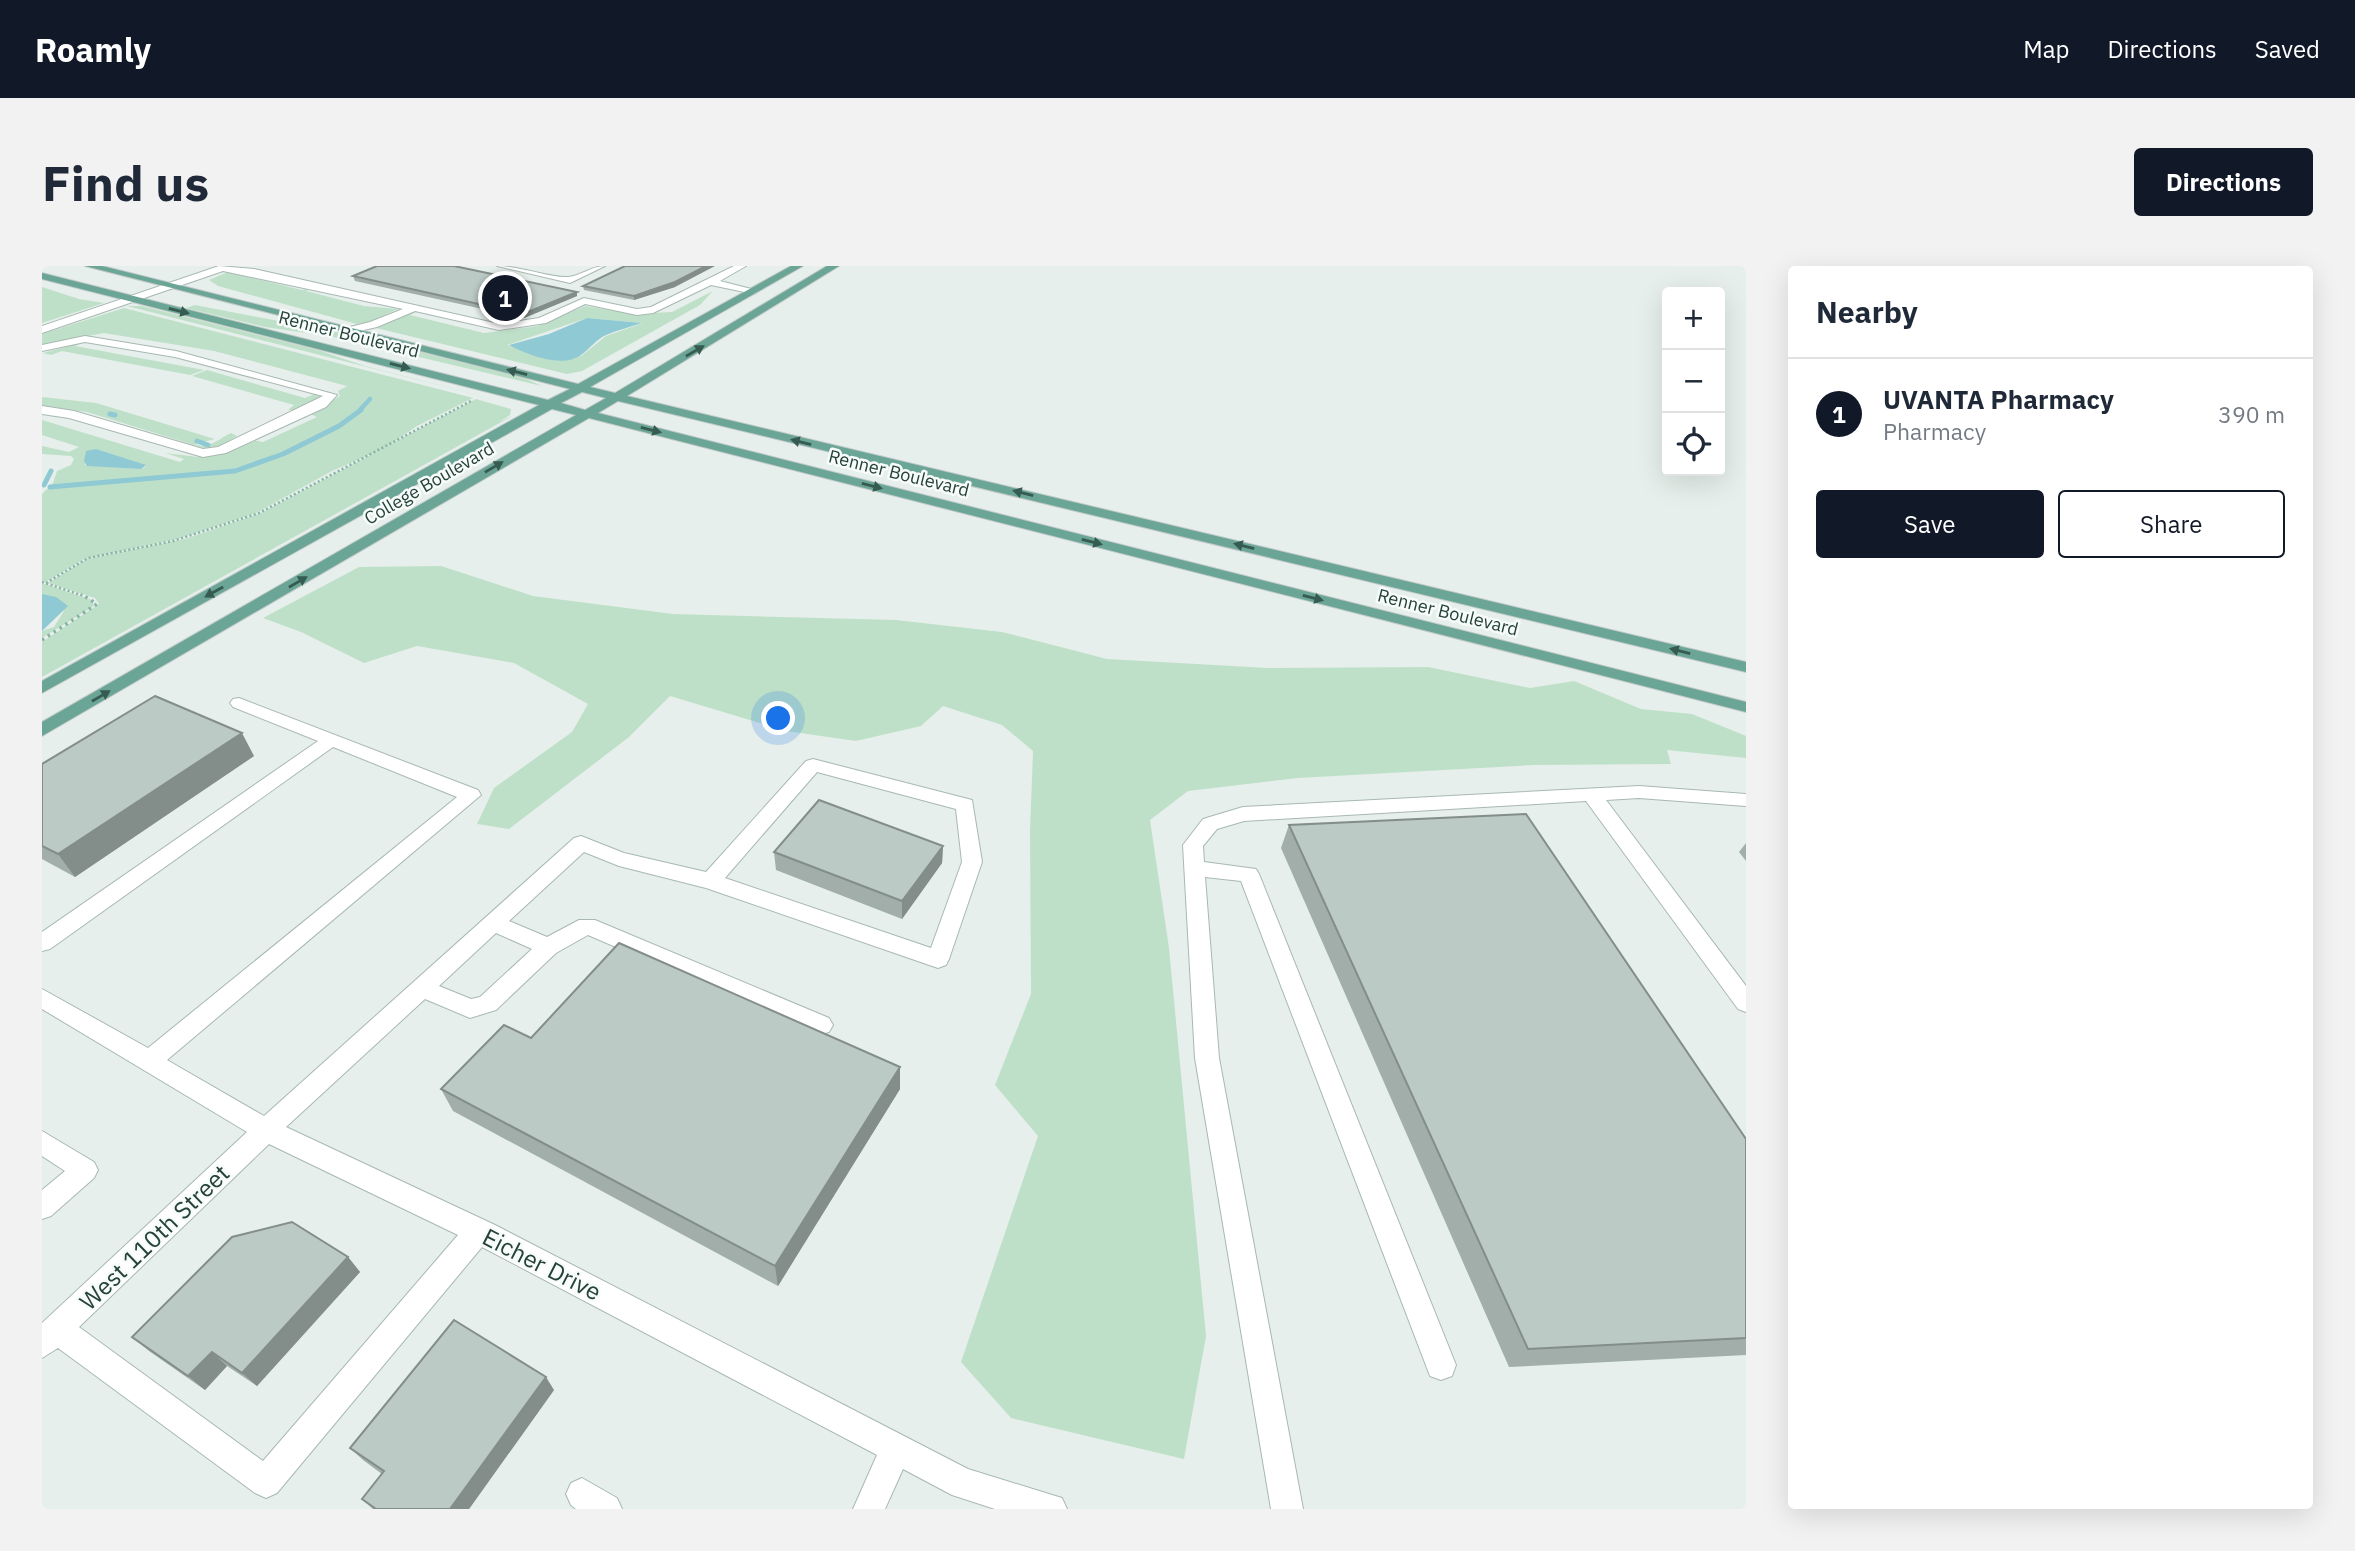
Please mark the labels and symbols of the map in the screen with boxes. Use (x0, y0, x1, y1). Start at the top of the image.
pin: 1 (482, 272, 528, 324)
street label: Renner Boulevard (276, 305, 422, 363)
one-way arrow (169, 306, 191, 317)
one-way arrow (685, 345, 704, 357)
one-way arrow (389, 361, 411, 372)
one-way arrow (506, 366, 528, 377)
one-way arrow (641, 425, 663, 436)
street label: College Boulevard (360, 436, 498, 530)
one-way arrow (790, 436, 812, 447)
street label: Renner Boulevard (826, 444, 972, 502)
one-way arrow (485, 460, 504, 473)
one-way arrow (861, 481, 883, 492)
one-way arrow (1012, 487, 1034, 498)
one-way arrow (1082, 537, 1104, 548)
one-way arrow (1233, 540, 1255, 551)
one-way arrow (288, 575, 307, 588)
street label: Renner Boulevard (1375, 583, 1521, 641)
one-way arrow (204, 586, 224, 598)
one-way arrow (1302, 593, 1324, 604)
one-way arrow (1669, 645, 1691, 656)
one-way arrow (91, 690, 111, 702)
your location (761, 701, 795, 735)
street label: West 110th Street (72, 1157, 236, 1317)
street label: Eicher Drive (477, 1220, 607, 1308)

